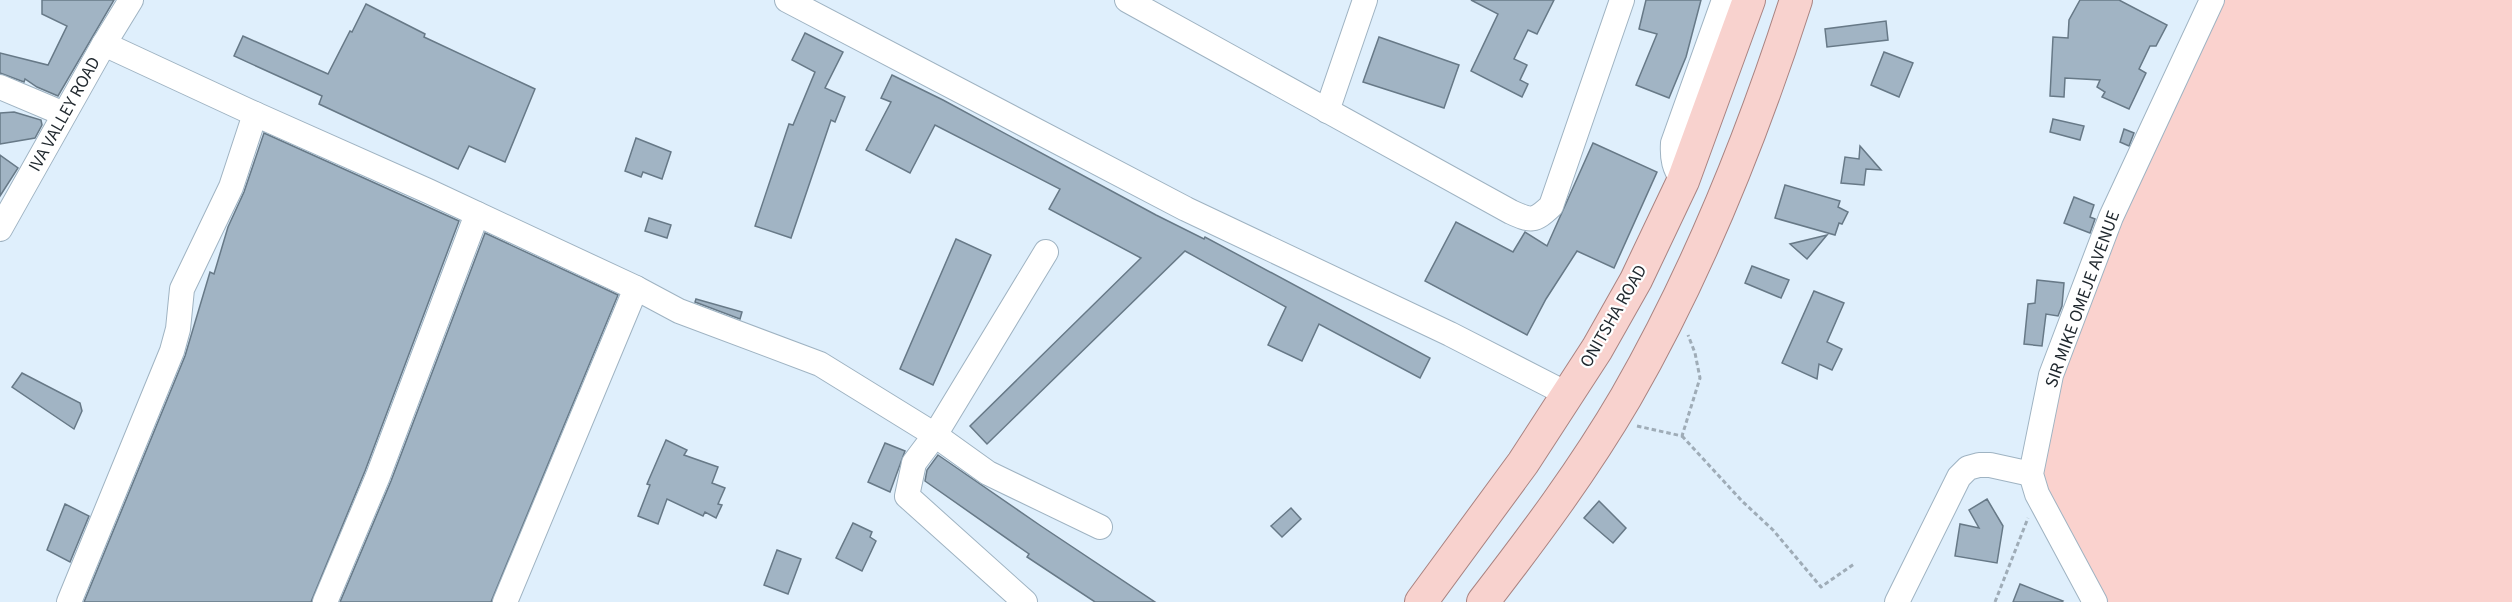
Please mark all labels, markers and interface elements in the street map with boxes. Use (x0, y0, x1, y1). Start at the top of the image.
street label: IVA VALLEY ROAD (22, 52, 106, 176)
street label: SIR MIKE OMEJE AVENUE (2039, 207, 2126, 391)
street label: ONITSHA ROAD (1574, 260, 1653, 372)

